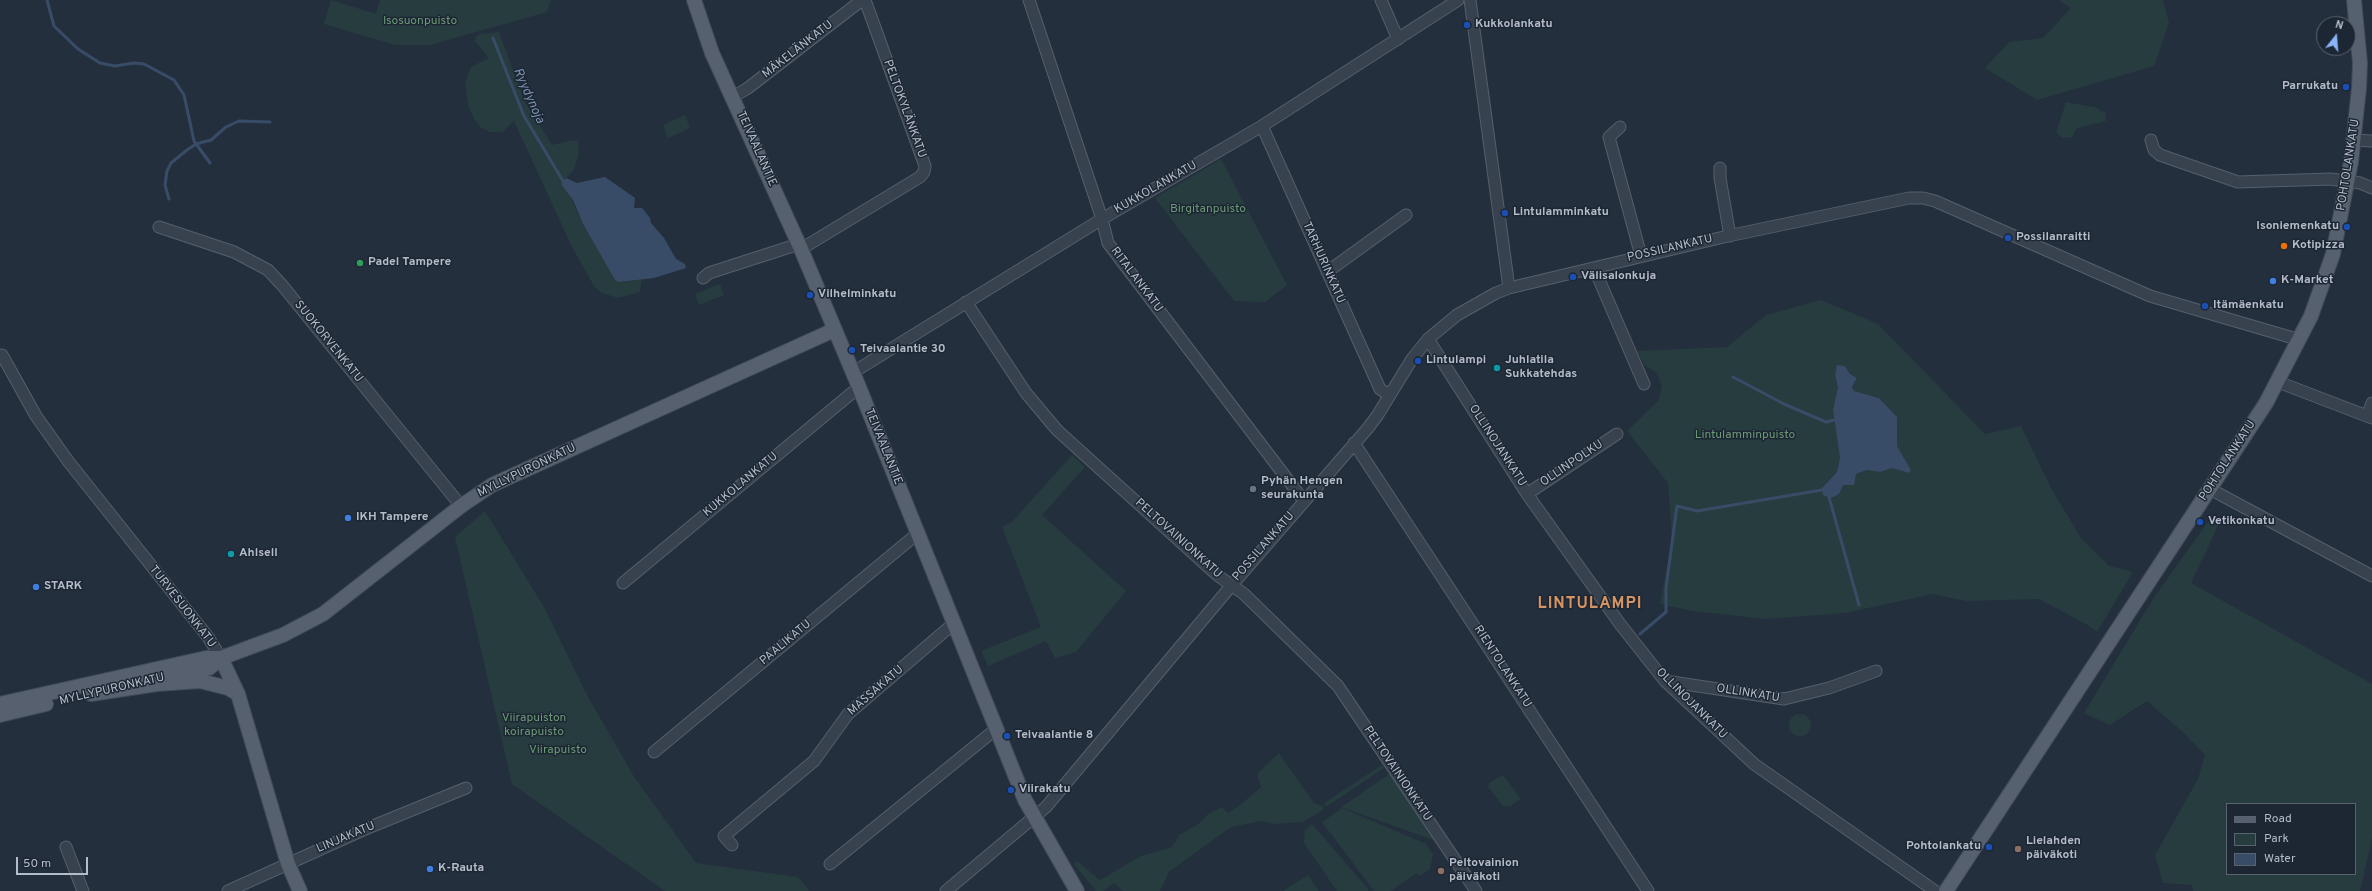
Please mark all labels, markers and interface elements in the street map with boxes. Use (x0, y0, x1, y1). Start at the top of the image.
park label: Isosuonpuisto (383, 15, 457, 29)
north arrow (2316, 16, 2356, 56)
street label: MÄKELÄNKATU (760, 18, 836, 82)
place label: Kukkolankatu (1475, 18, 1553, 32)
text: N (2333, 18, 2345, 33)
marker: Kukkolankatu (1462, 20, 1472, 30)
street label: PELTOKYLÄNKATU (880, 58, 928, 160)
water label: Ryydynoja (509, 66, 547, 126)
place label: Parrukatu (2282, 80, 2338, 94)
marker: Parrukatu (2341, 82, 2351, 92)
street label: TEIVAALANTIE (733, 109, 779, 189)
street label: POHTOLANKATU (2335, 118, 2363, 212)
street label: KUKKOLANKATU (1112, 158, 1200, 218)
park label: Birgitanpuisto (1170, 203, 1246, 217)
place label: Lintulamminkatu (1513, 206, 1609, 220)
marker: Lintulamminkatu (1500, 208, 1510, 218)
street label: TARHURINKATU (1299, 220, 1347, 306)
place label: Isoniemenkatu (2256, 220, 2339, 234)
marker: Isoniemenkatu (2342, 222, 2352, 232)
place label: Possilanraitti (2016, 231, 2090, 245)
street label: POSSILANKATU (1626, 232, 1714, 266)
marker: Possilanraitti (2003, 233, 2013, 243)
place label: Kotipizza (2292, 239, 2345, 253)
marker: Kotipizza (2279, 241, 2289, 251)
street label: RITALANKATU (1107, 245, 1165, 315)
place label: Padel Tampere (368, 256, 451, 270)
marker: Padel Tampere (355, 258, 365, 268)
place label: Välisalonkuja (1581, 270, 1656, 284)
marker: Välisalonkuja (1568, 272, 1578, 282)
place label: K-Market (2281, 274, 2333, 288)
marker: K-Market (2268, 276, 2278, 286)
place label: Vilhelminkatu (818, 288, 896, 302)
marker: Vilhelminkatu (805, 290, 815, 300)
street label: SUOKORVENKATU (291, 298, 365, 386)
place label: Itämäenkatu (2213, 299, 2284, 313)
marker: Itämäenkatu (2200, 301, 2210, 311)
place label: Teivaalantie 30 (860, 343, 946, 357)
marker: Teivaalantie 30 (847, 345, 857, 355)
place label: Lintulampi (1426, 354, 1486, 368)
place label: Juhlatila Sukkatehdas (1505, 354, 1577, 382)
marker: Lintulampi (1413, 356, 1423, 366)
marker: Juhlatila Sukkatehdas (1492, 363, 1502, 373)
street label: OLLINOJANKATU (1465, 402, 1529, 490)
street label: TEIVAALANTIE (861, 407, 905, 487)
street label: POHTOLANKATU (2197, 418, 2259, 504)
park label: Lintulamminpuisto (1695, 429, 1795, 443)
street label: OLLINPOLKU (1538, 438, 1606, 490)
street label: MYLLYPURONKATU (476, 441, 578, 501)
street label: KUKKOLANKATU (701, 450, 781, 520)
place label: Pyhän Hengen seurakunta (1261, 475, 1343, 503)
marker: Pyhän Hengen seurakunta (1248, 484, 1258, 494)
street label: PELTOVAINIONKATU (1132, 496, 1224, 582)
street label: POSSILANKATU (1230, 509, 1298, 585)
place label: IKH Tampere (356, 511, 429, 525)
marker: IKH Tampere (343, 513, 353, 523)
place label: Vetikonkatu (2208, 515, 2275, 529)
marker: Vetikonkatu (2195, 517, 2205, 527)
place label: Ahlsell (239, 547, 278, 561)
marker: Ahlsell (226, 549, 236, 559)
street label: TURVESUONKATU (146, 563, 218, 651)
place label: STARK (44, 580, 82, 594)
marker: STARK (31, 582, 41, 592)
district label: LINTULAMPI (1538, 595, 1642, 615)
street label: PAALIKATU (757, 617, 815, 669)
street label: RIENTOLANKATU (1470, 623, 1534, 711)
street label: MASSAKATU (845, 663, 907, 719)
street label: OLLINOJANKATU (1652, 665, 1730, 743)
street label: MYLLYPURONKATU (58, 671, 166, 709)
street label: OLLINKATU (1715, 682, 1781, 706)
park label: Viirapuiston koirapuisto (502, 712, 566, 740)
street label: PELTOVAINIONKATU (1360, 724, 1434, 824)
place label: Teivaalantie 8 (1015, 729, 1093, 743)
marker: Teivaalantie 8 (1002, 731, 1012, 741)
park label: Viirapuisto (529, 744, 587, 758)
place label: Viirakatu (1019, 783, 1071, 797)
marker: Viirakatu (1006, 785, 1016, 795)
legend (2226, 803, 2356, 875)
text: Road (2264, 811, 2292, 827)
street label: LINJAKATU (315, 819, 377, 857)
text: Park (2264, 831, 2289, 847)
place label: Lielahden päiväkoti (2026, 835, 2081, 863)
place label: Pohtolankatu (1906, 840, 1981, 854)
marker: Pohtolankatu (1984, 842, 1994, 852)
marker: Lielahden päiväkoti (2013, 844, 2023, 854)
scale bar (18, 849, 90, 875)
text: Water (2264, 851, 2296, 867)
text: 50 m (23, 856, 51, 872)
place label: Peltovainion päiväkoti (1449, 857, 1519, 885)
place label: K-Rauta (438, 862, 484, 876)
marker: K-Rauta (425, 864, 435, 874)
marker: Peltovainion päiväkoti (1436, 866, 1446, 876)

